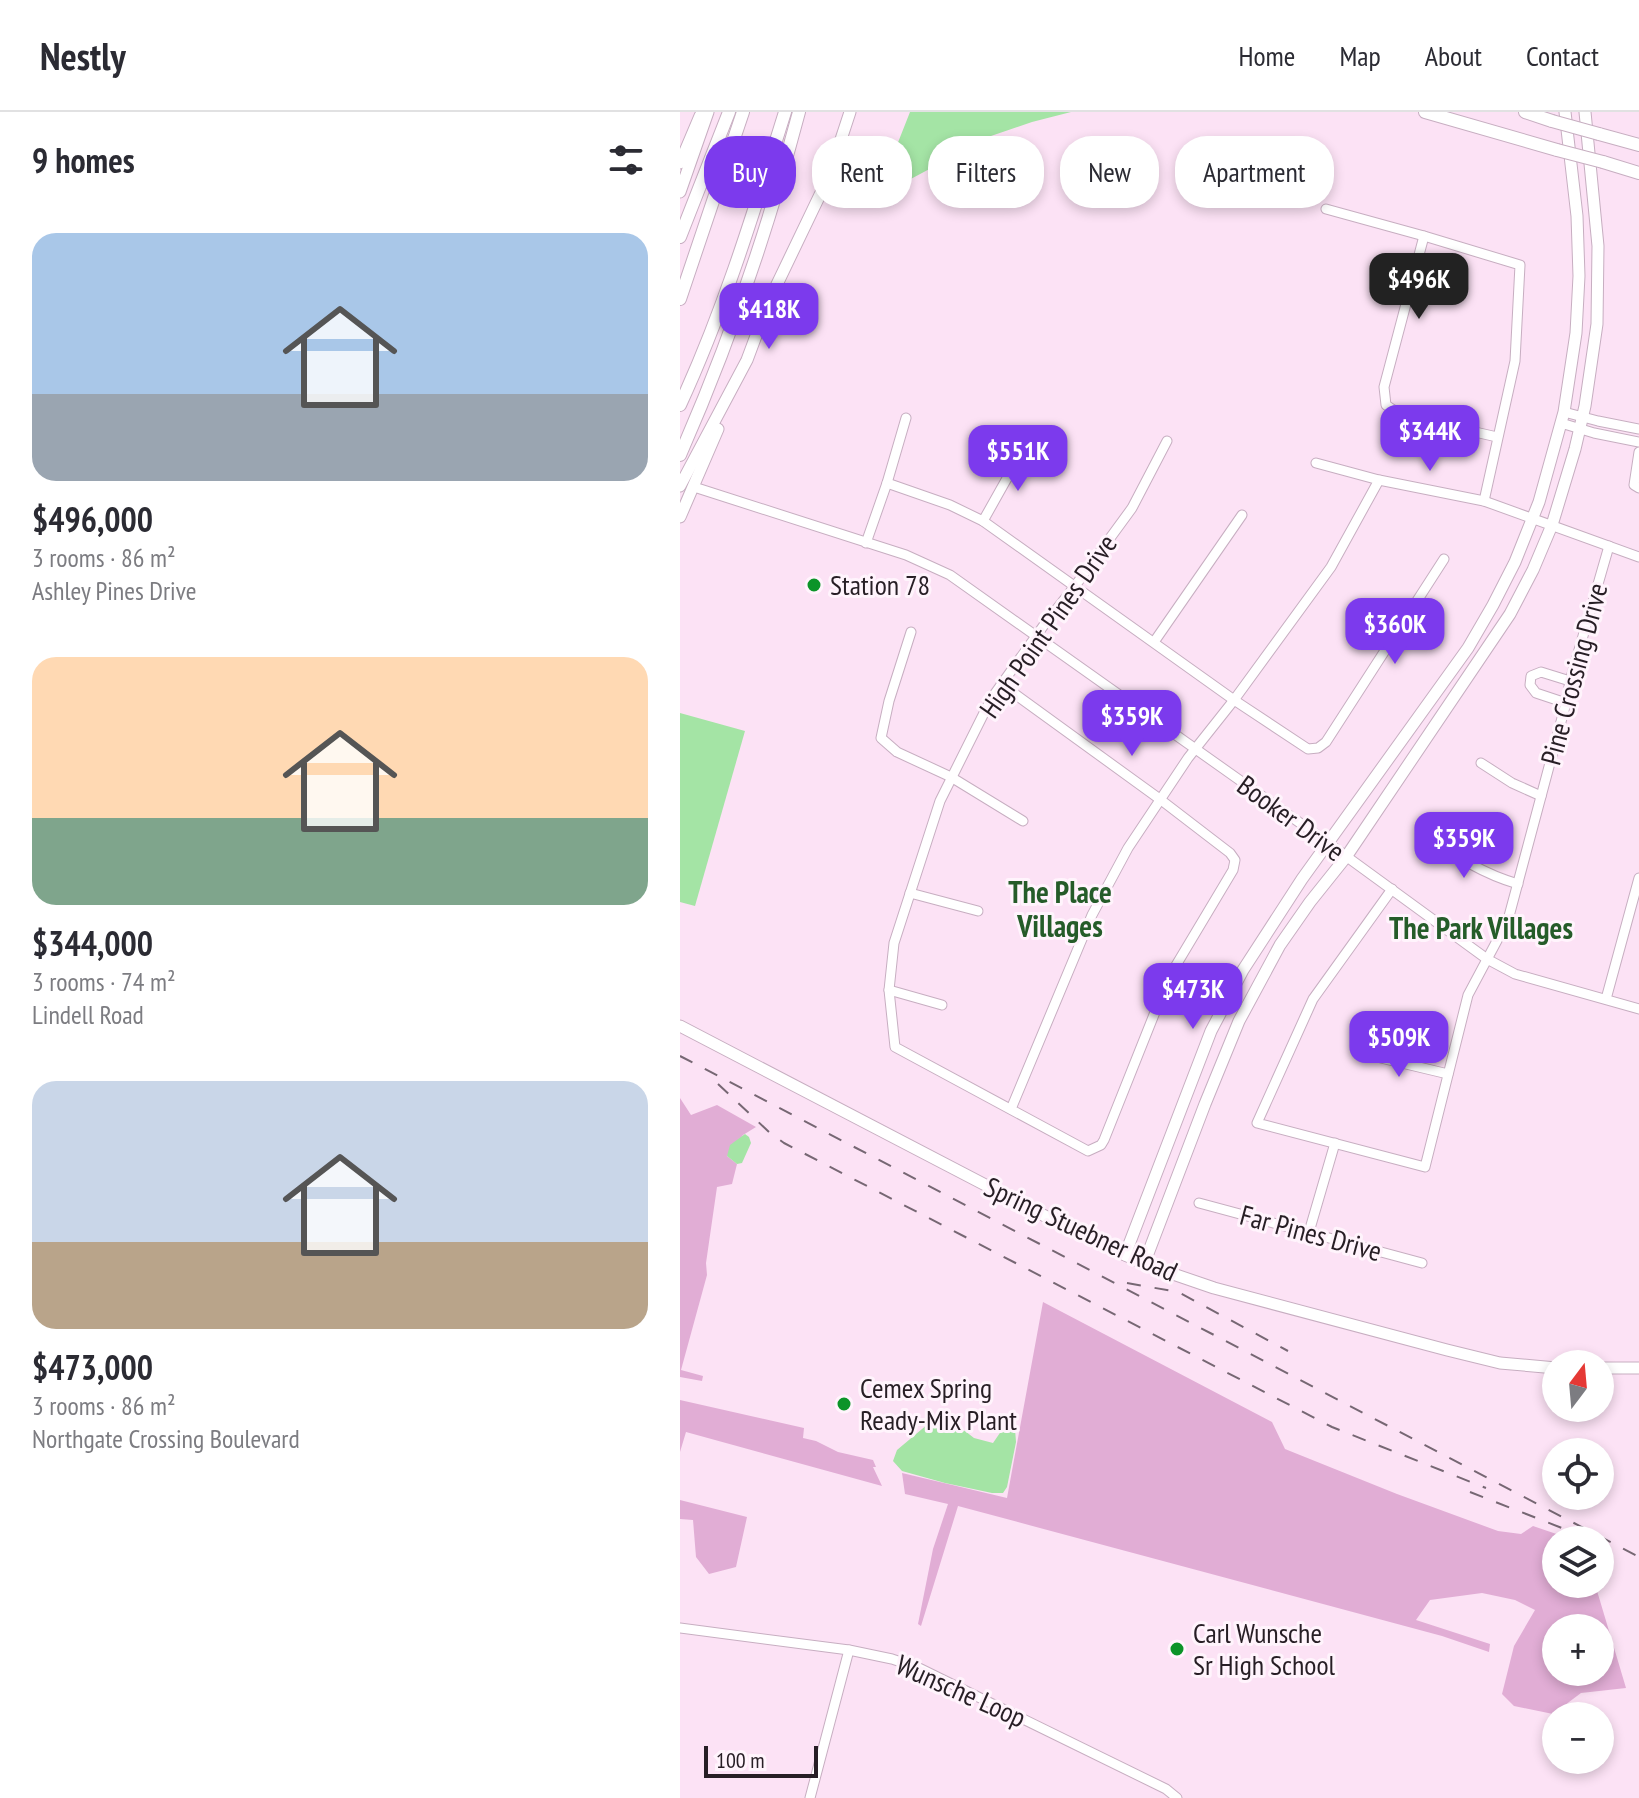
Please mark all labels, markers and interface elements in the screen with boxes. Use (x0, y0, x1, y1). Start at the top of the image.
text: Nestly (40, 31, 126, 80)
text: Home (1239, 37, 1295, 74)
text: Map (1339, 37, 1381, 74)
text: About (1425, 37, 1482, 74)
text: Contact (1526, 37, 1599, 74)
chip: Buy (704, 136, 796, 208)
chip: Rent (812, 136, 912, 208)
chip: Filters (928, 136, 1044, 208)
chip: New (1060, 136, 1159, 208)
chip: Apartment (1175, 136, 1334, 208)
text: 9 homes (32, 138, 135, 182)
icon: filters (604, 138, 648, 182)
pin: $496K (1363, 253, 1475, 321)
text: $496K (1387, 262, 1451, 295)
pin: $418K (713, 283, 825, 351)
icon: home (268, 285, 412, 429)
text: $418K (737, 292, 801, 325)
pin: $344K (1374, 405, 1486, 473)
text: $344K (1398, 414, 1462, 447)
pin: $551K (962, 425, 1074, 493)
text: $551K (986, 434, 1050, 467)
text: $496,000 (32, 497, 153, 541)
street label: High Point Pines Drive (970, 527, 1125, 725)
text: 3 rooms · 86 m² (32, 541, 176, 574)
place label: Station 78 (830, 566, 930, 603)
text: Ashley Pines Drive (32, 574, 196, 607)
marker: Station 78 (805, 576, 823, 594)
street label: Pine Crossing Drive (1531, 579, 1616, 769)
pin: $360K (1339, 598, 1451, 666)
text: $360K (1363, 607, 1427, 640)
pin: $359K (1076, 690, 1188, 758)
text: $359K (1100, 699, 1164, 732)
icon: home (268, 709, 412, 853)
street label: Booker Drive (1230, 766, 1352, 869)
pin: $359K (1408, 812, 1520, 880)
text: $359K (1432, 821, 1496, 854)
district label: The Place Villages (1008, 872, 1112, 945)
district label: The Park Villages (1389, 908, 1573, 947)
text: $344,000 (32, 921, 153, 965)
pin: $473K (1137, 963, 1249, 1031)
text: 3 rooms · 74 m² (32, 965, 176, 998)
text: $473K (1161, 972, 1225, 1005)
text: Lindell Road (32, 998, 144, 1031)
pin: $509K (1343, 1011, 1455, 1079)
text: $509K (1367, 1020, 1431, 1053)
icon: home (268, 1133, 412, 1277)
street label: Spring Stuebner Road (979, 1168, 1184, 1289)
street label: Far Pines Drive (1236, 1196, 1386, 1269)
text: $473,000 (32, 1345, 153, 1389)
north arrow (1542, 1350, 1614, 1422)
map controls (1542, 1350, 1614, 1774)
place label: Cemex Spring Ready-Mix Plant (860, 1369, 1017, 1438)
text: 3 rooms · 86 m² (32, 1389, 176, 1422)
marker: Cemex Spring Ready-Mix Plant (835, 1395, 853, 1413)
text: Northgate Crossing Boulevard (32, 1422, 300, 1455)
button: locate (1542, 1438, 1614, 1510)
button: layers (1542, 1526, 1614, 1598)
place label: Carl Wunsche Sr High School (1193, 1614, 1335, 1683)
button: + (1542, 1614, 1614, 1686)
marker: Carl Wunsche Sr High School (1168, 1640, 1186, 1658)
street label: Wunsche Loop (890, 1646, 1032, 1736)
button: − (1542, 1702, 1614, 1774)
scale bar (704, 1742, 818, 1778)
text: 100 m (716, 1746, 765, 1774)

